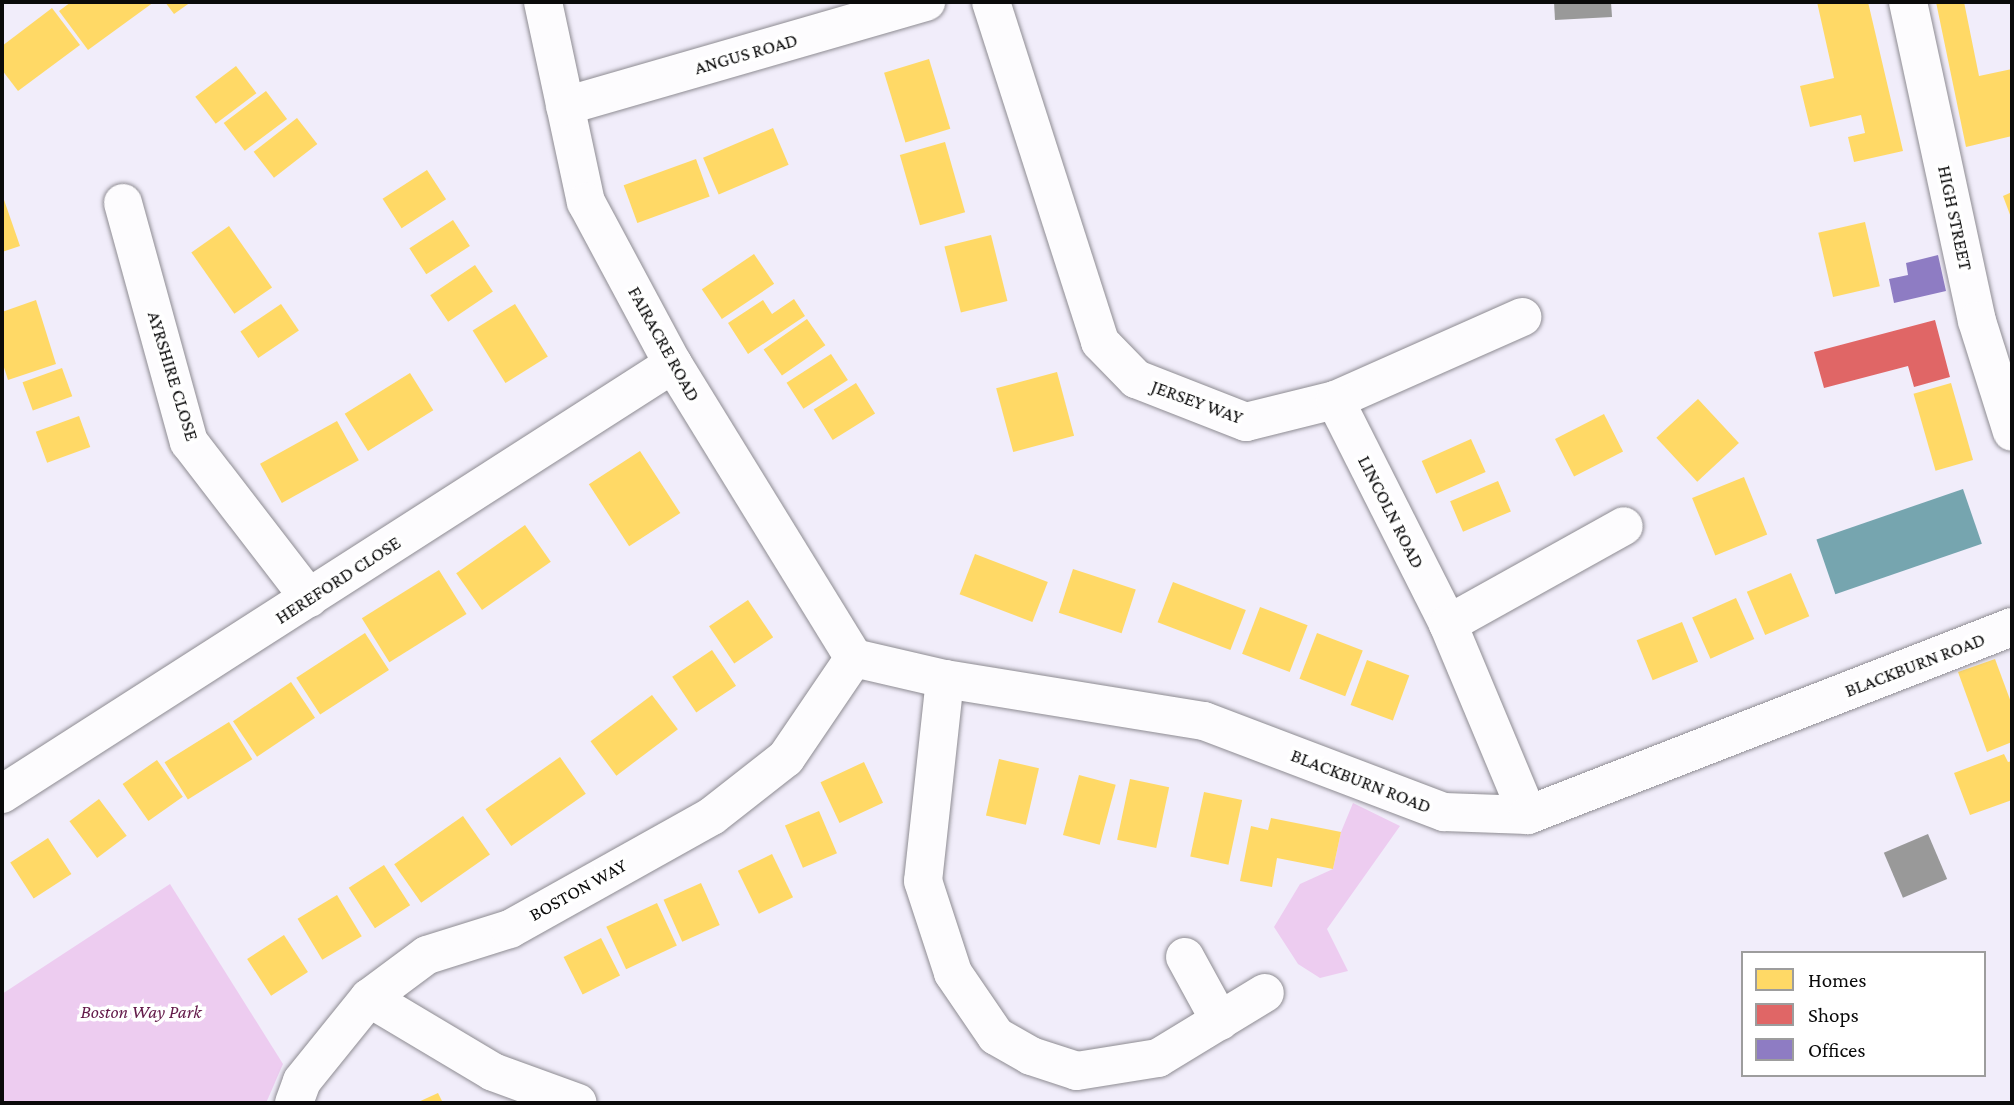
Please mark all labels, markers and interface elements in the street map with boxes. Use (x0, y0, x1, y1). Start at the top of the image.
street label: ANGUS ROAD (692, 28, 800, 80)
street label: HIGH STREET (1933, 163, 1977, 273)
street label: FAIRACRE ROAD (623, 282, 705, 406)
street label: AYRSHIRE CLOSE (142, 308, 204, 444)
street label: JERSEY WAY (1148, 375, 1246, 429)
street label: LINCOLN ROAD (1353, 452, 1429, 572)
street label: HEREFORD CLOSE (271, 531, 405, 629)
street label: BLACKBURN ROAD (1842, 628, 1988, 702)
street label: BLACKBURN ROAD (1288, 744, 1434, 818)
street label: BOSTON WAY (525, 854, 631, 926)
legend (1741, 951, 1986, 1077)
text: Homes (1808, 968, 1867, 992)
park label: Boston Way Park (80, 1001, 202, 1023)
text: Shops (1808, 1003, 1859, 1027)
text: Offices (1808, 1038, 1866, 1062)

